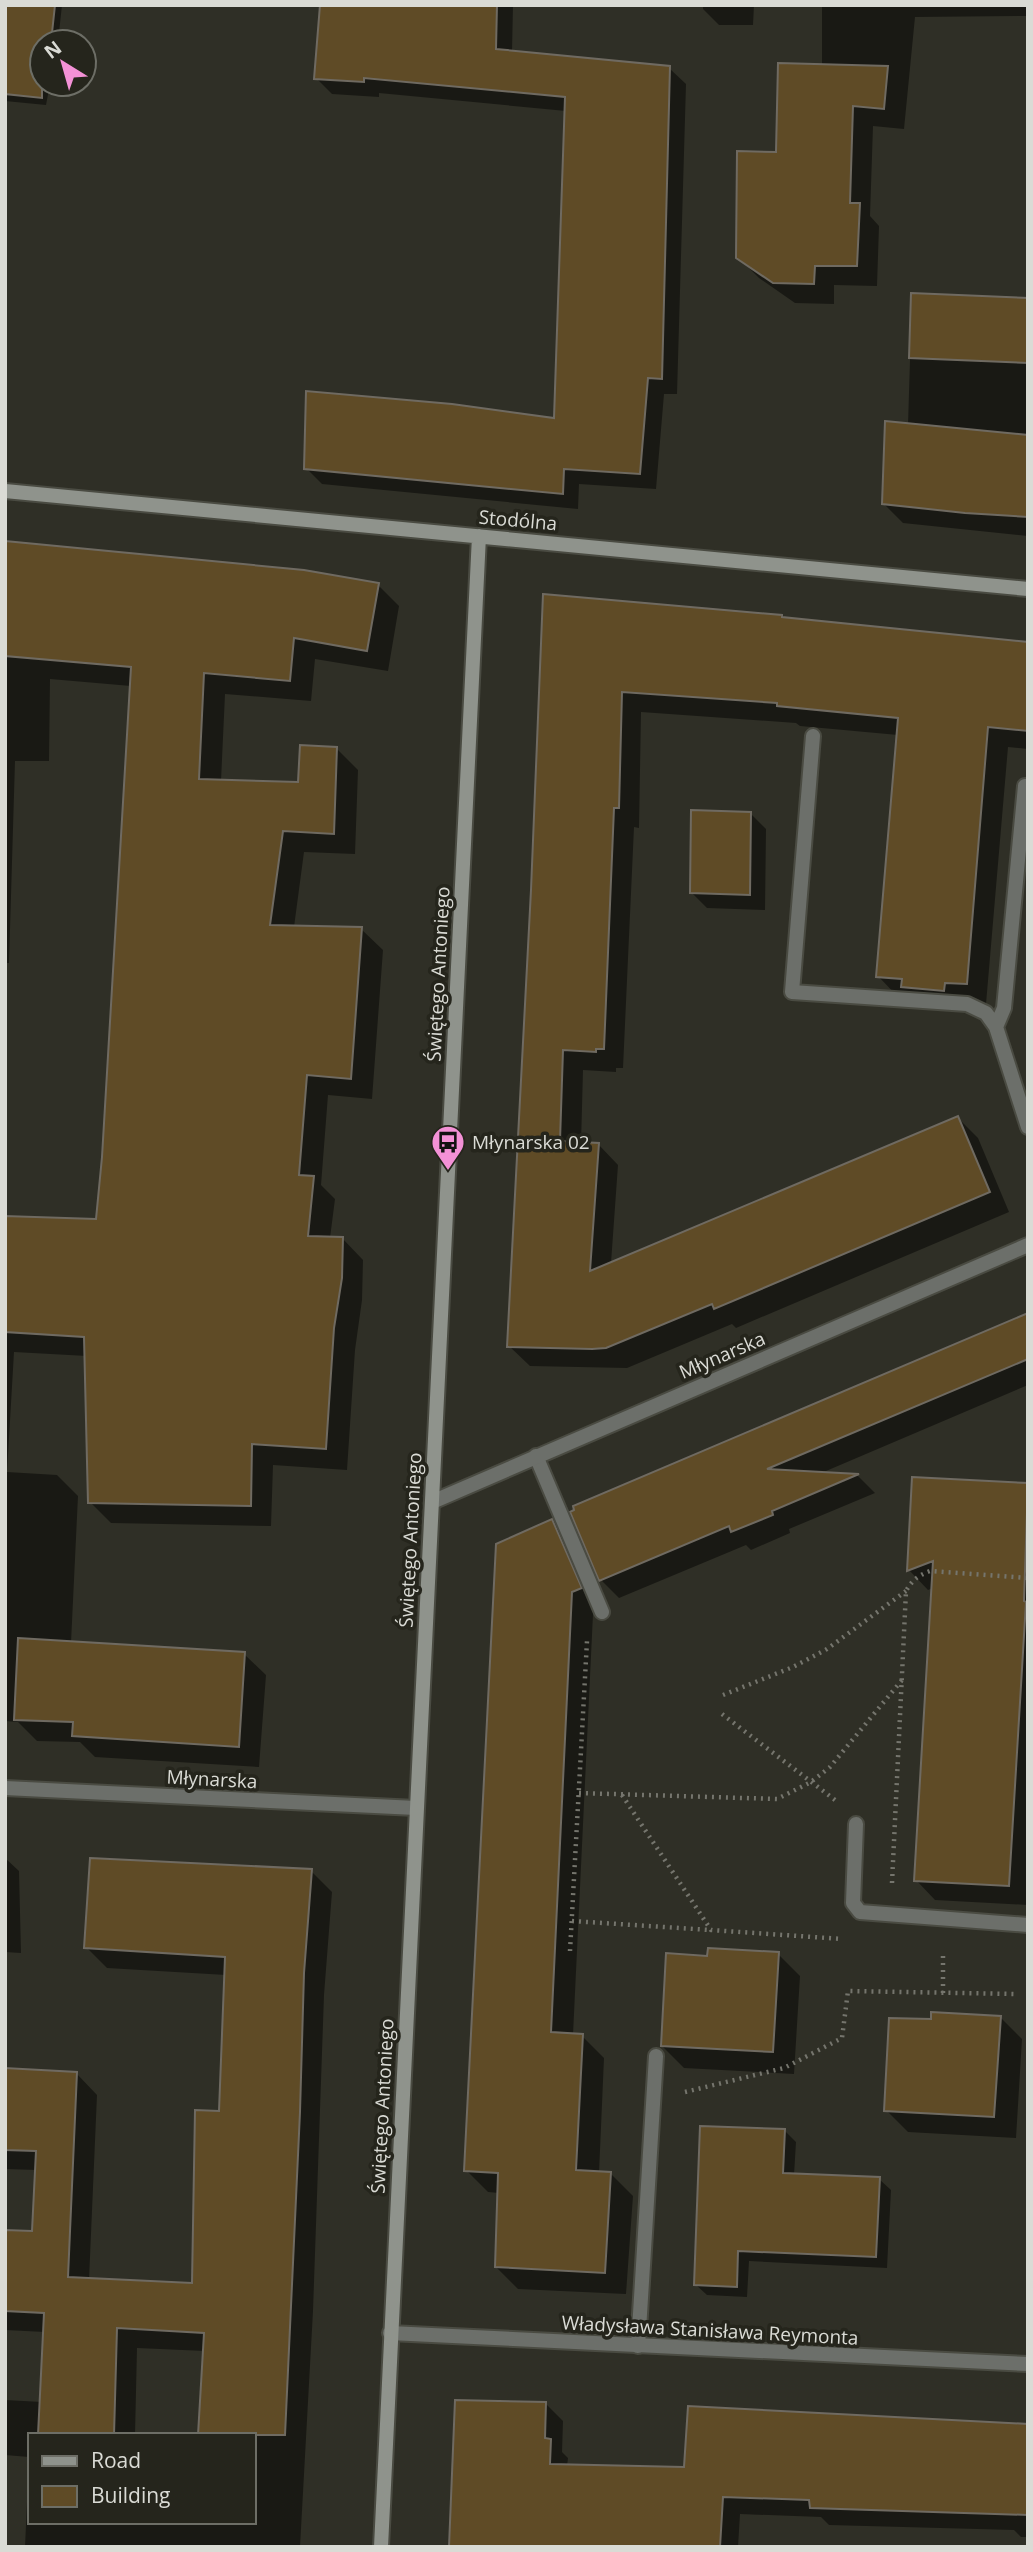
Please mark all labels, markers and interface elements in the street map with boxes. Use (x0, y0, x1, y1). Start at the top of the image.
north arrow (28, 28, 98, 98)
text: N (39, 34, 67, 64)
street label: Stodólna (478, 504, 558, 536)
street label: Świętego Antoniego (420, 886, 456, 1062)
bus stop icon: Młynarska 02 (429, 1123, 467, 1172)
place label: Młynarska 02 (472, 1129, 590, 1155)
street label: Młynarska (675, 1325, 769, 1385)
street label: Świętego Antoniego (392, 1452, 428, 1628)
street label: Młynarska (166, 1764, 258, 1794)
street label: Świętego Antoniego (364, 2018, 400, 2194)
street label: Władysława Stanisława Reymonta (561, 2309, 859, 2351)
legend (28, 2433, 256, 2524)
text: Road (91, 2446, 141, 2474)
text: Building (91, 2481, 170, 2509)

